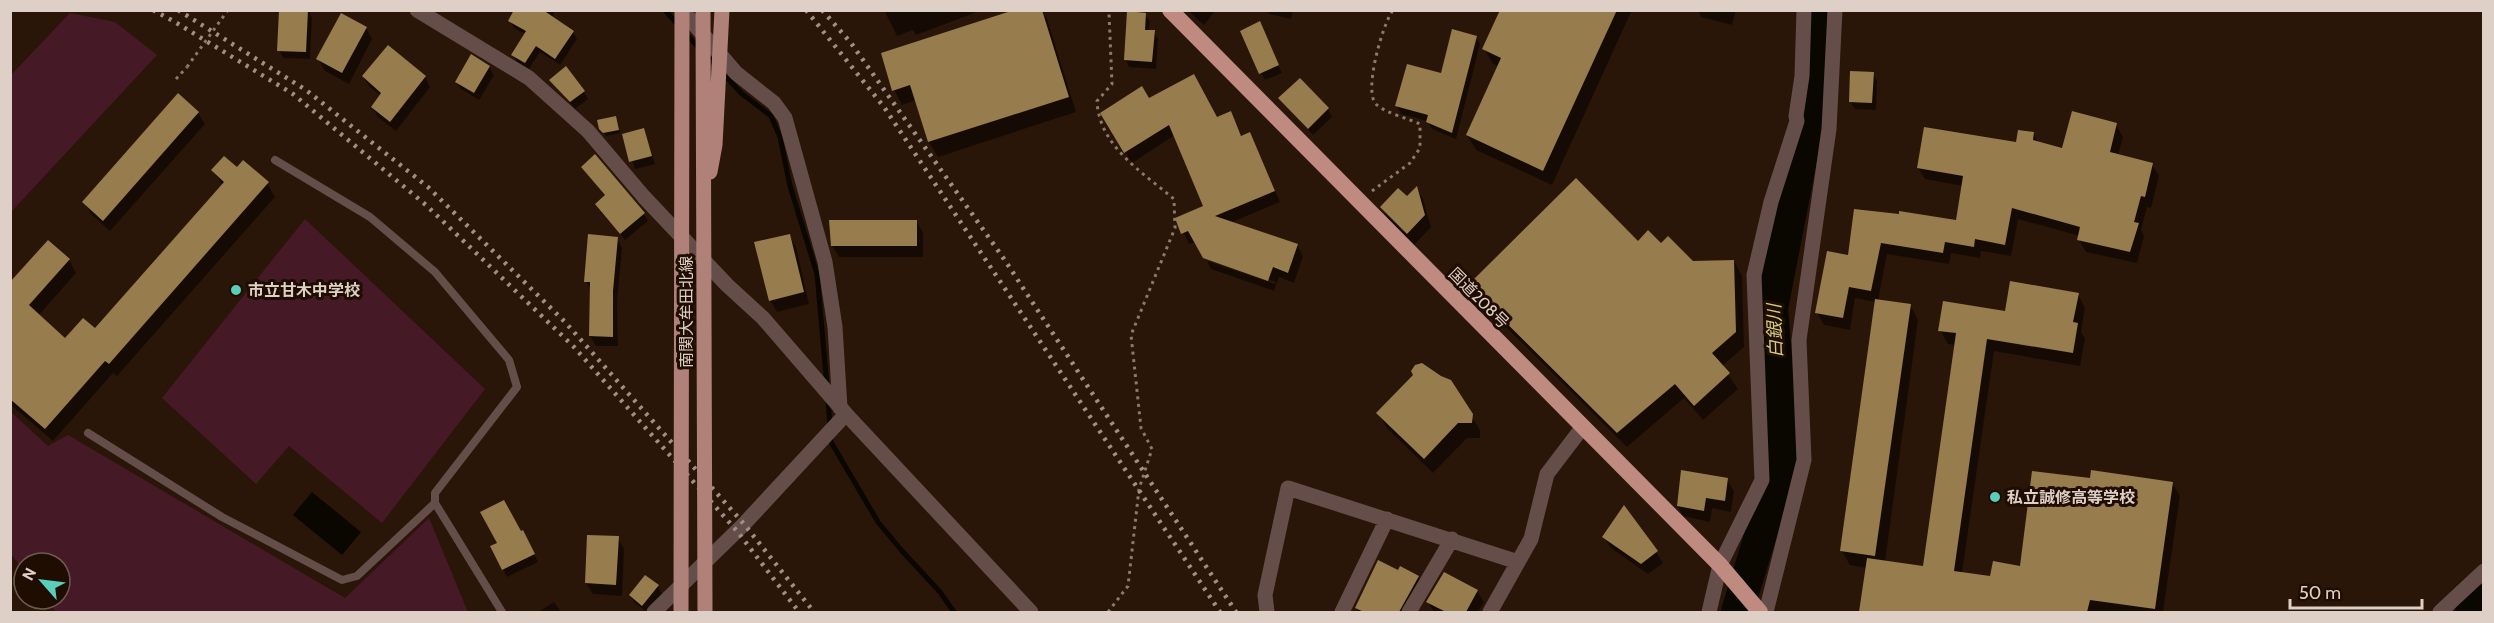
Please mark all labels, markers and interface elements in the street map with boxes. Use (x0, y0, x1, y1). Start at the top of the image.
street label: 南関大牟田北線 (677, 256, 696, 368)
street label: 国道208号 (1445, 264, 1513, 332)
place label: 市立甘木中学校 (248, 281, 360, 300)
marker: 市立甘木中学校 (229, 283, 243, 297)
water label: 白銀川 (1763, 302, 1787, 358)
place label: 私立誠修高等学校 (2007, 488, 2135, 507)
marker: 私立誠修高等学校 (1988, 490, 2002, 504)
north arrow (12, 551, 72, 611)
text: N (18, 565, 40, 584)
scale bar (2290, 572, 2422, 610)
text: 50 m (2299, 582, 2341, 604)

